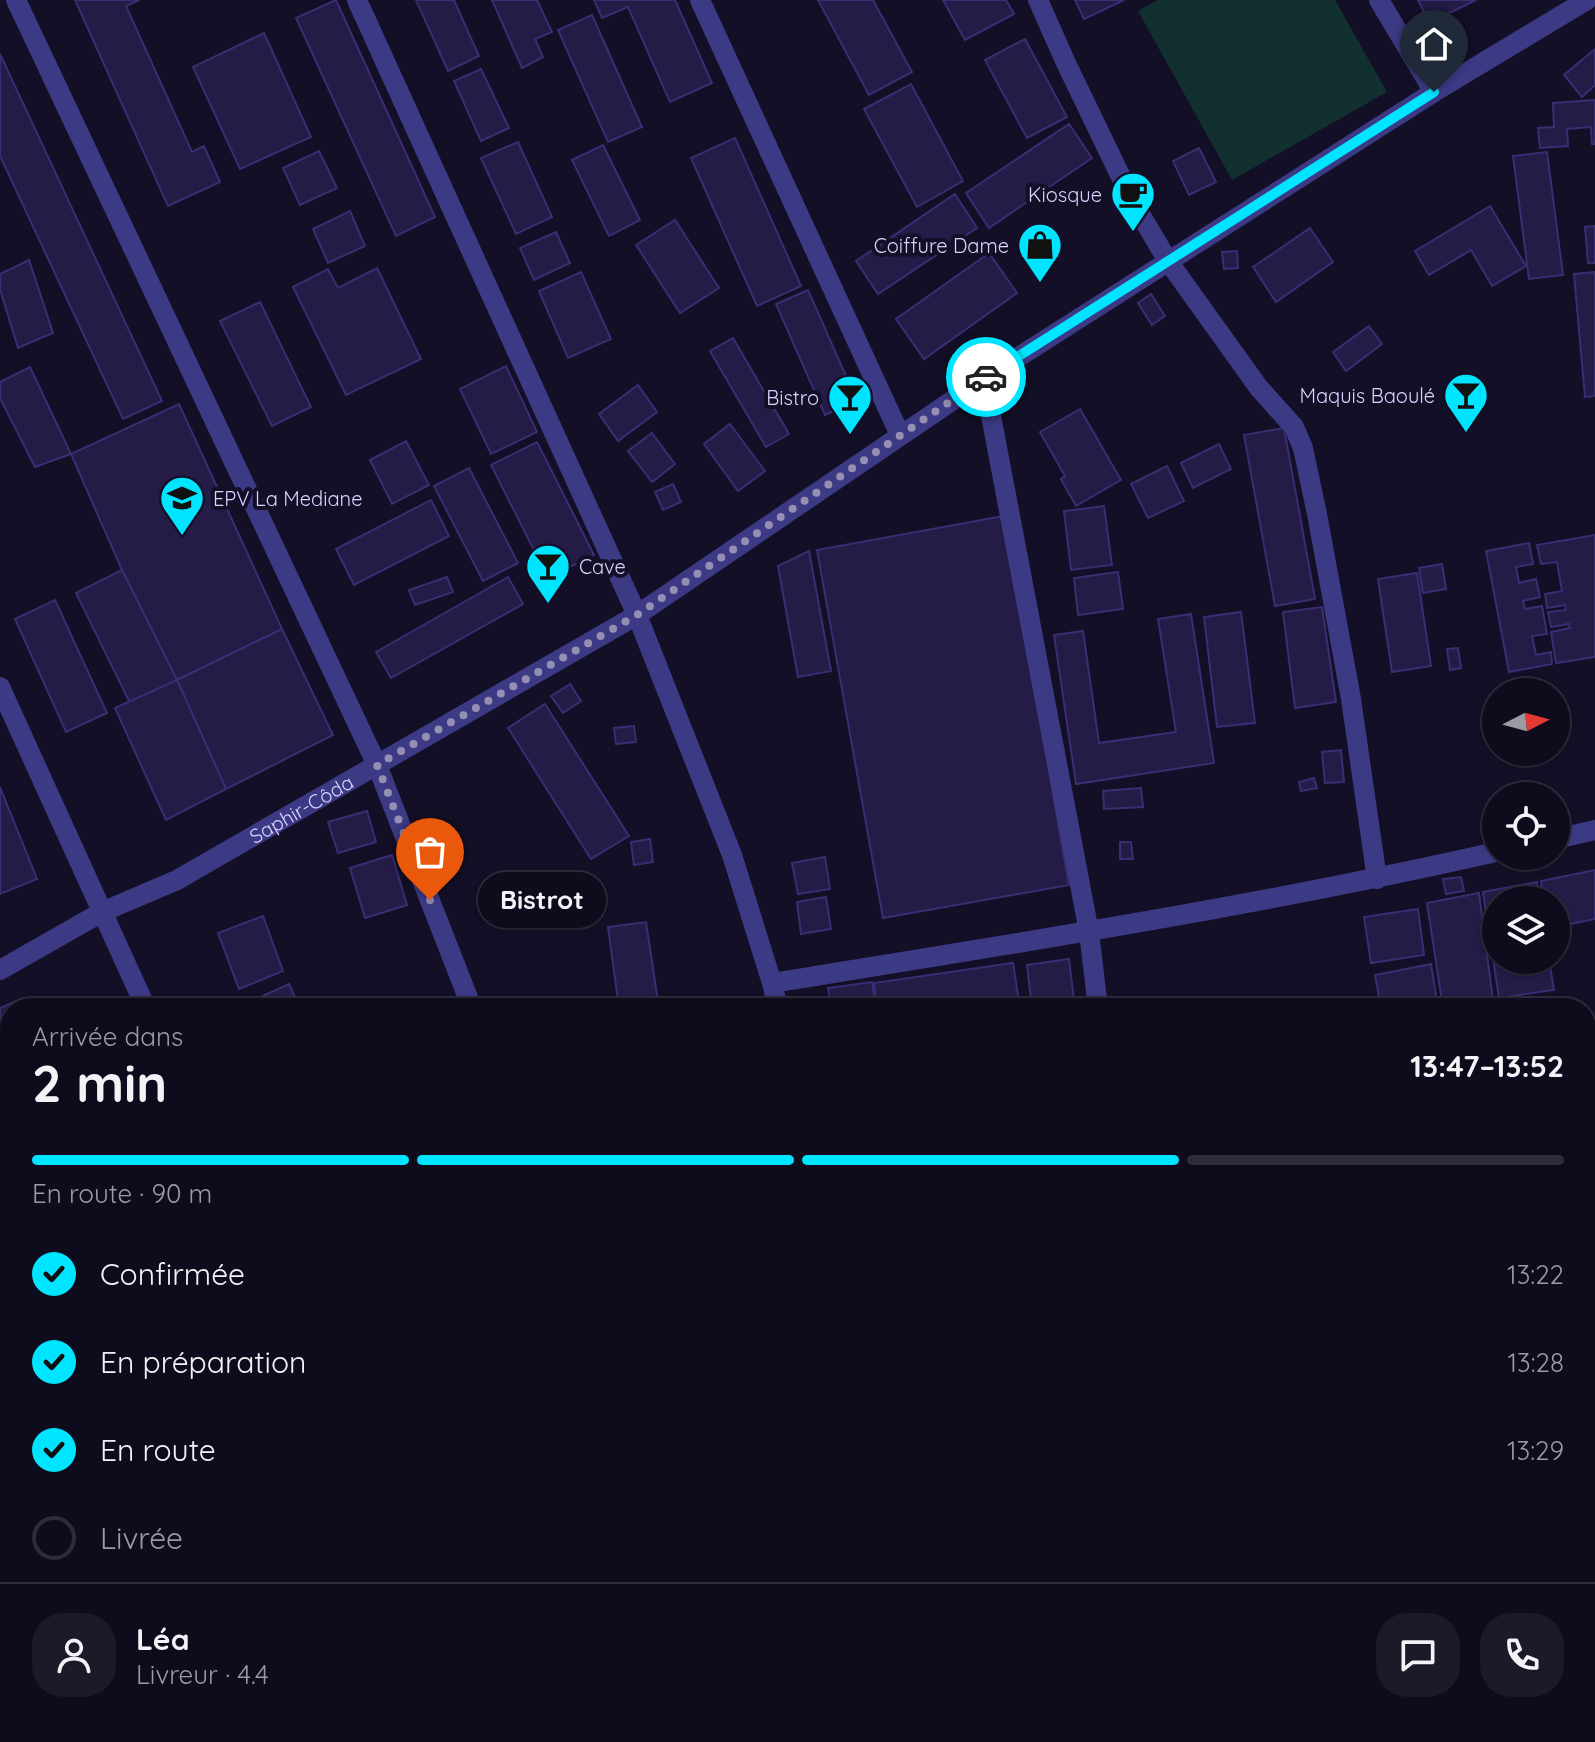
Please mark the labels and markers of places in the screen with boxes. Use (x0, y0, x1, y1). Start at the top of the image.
pin (1400, 10, 1468, 92)
cafe icon: Kiosque (1109, 170, 1157, 233)
place label: Kiosque (1028, 182, 1102, 207)
shop icon: Coiffure Dame (1016, 221, 1064, 284)
place label: Coiffure Dame (874, 233, 1009, 258)
bar icon: Maquis Baoulé (1442, 371, 1490, 434)
bar icon: Bistro (826, 373, 874, 436)
place label: Maquis Baoulé (1299, 383, 1435, 408)
place label: Bistro (766, 385, 819, 410)
school or university icon: EPV La Mediane (158, 474, 206, 537)
place label: EPV La Mediane (213, 486, 362, 511)
bar icon: Cave (524, 542, 572, 605)
place label: Cave (579, 554, 626, 579)
pin (396, 818, 464, 900)
callout: Bistrot (478, 872, 606, 928)

